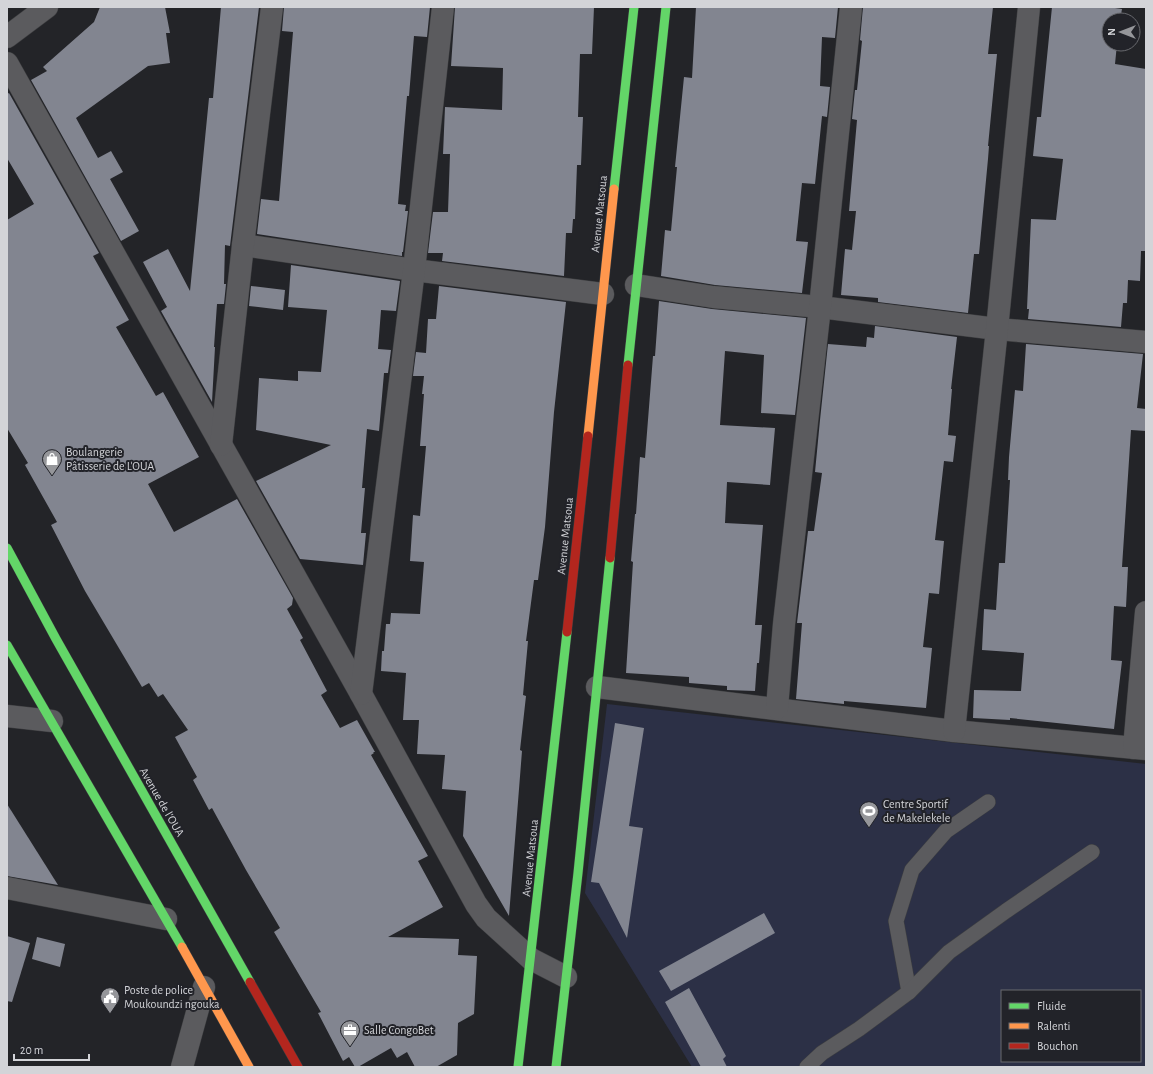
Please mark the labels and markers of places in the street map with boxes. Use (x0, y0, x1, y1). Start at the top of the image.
place label: Boulangerie Pâtisserie de L'OUA (66, 446, 154, 472)
shop icon: Boulangerie Pâtisserie de L'OUA (41, 448, 63, 476)
place label: Centre Sportif de Makelekele (883, 798, 950, 824)
sports icon: Centre Sportif de Makelekele (858, 800, 880, 828)
place label: Poste de police Moukoundzi ngouka (124, 984, 220, 1010)
public building icon: Poste de police Moukoundzi ngouka (99, 986, 121, 1014)
office icon: Salle CongoBet (339, 1019, 361, 1047)
place label: Salle CongoBet (364, 1024, 434, 1036)

